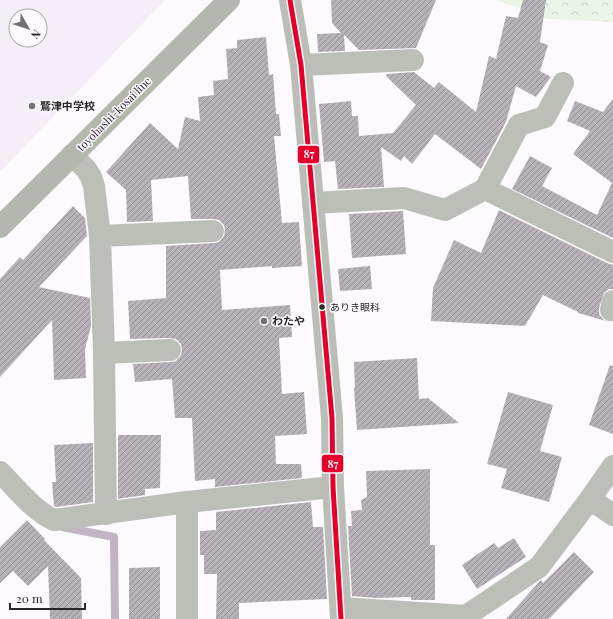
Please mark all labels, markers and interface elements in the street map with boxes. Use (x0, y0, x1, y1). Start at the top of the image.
north arrow (8, 8, 48, 48)
text: N (28, 27, 44, 42)
street label: toyohashi-kosai line (73, 73, 154, 154)
place label: 鷲津中学校 (40, 98, 95, 113)
marker: 鷲津中学校 (27, 101, 37, 111)
line badge: 87 (297, 145, 320, 164)
text: 87 (303, 146, 315, 161)
place label: ありき眼科 (330, 300, 380, 314)
marker: ありき眼科 (317, 302, 327, 312)
place label: わたや (272, 313, 305, 328)
marker: わたや (259, 316, 269, 326)
line badge: 87 (321, 454, 344, 473)
text: 87 (327, 456, 339, 471)
scale bar (10, 585, 85, 611)
text: 20 m (16, 590, 43, 606)

